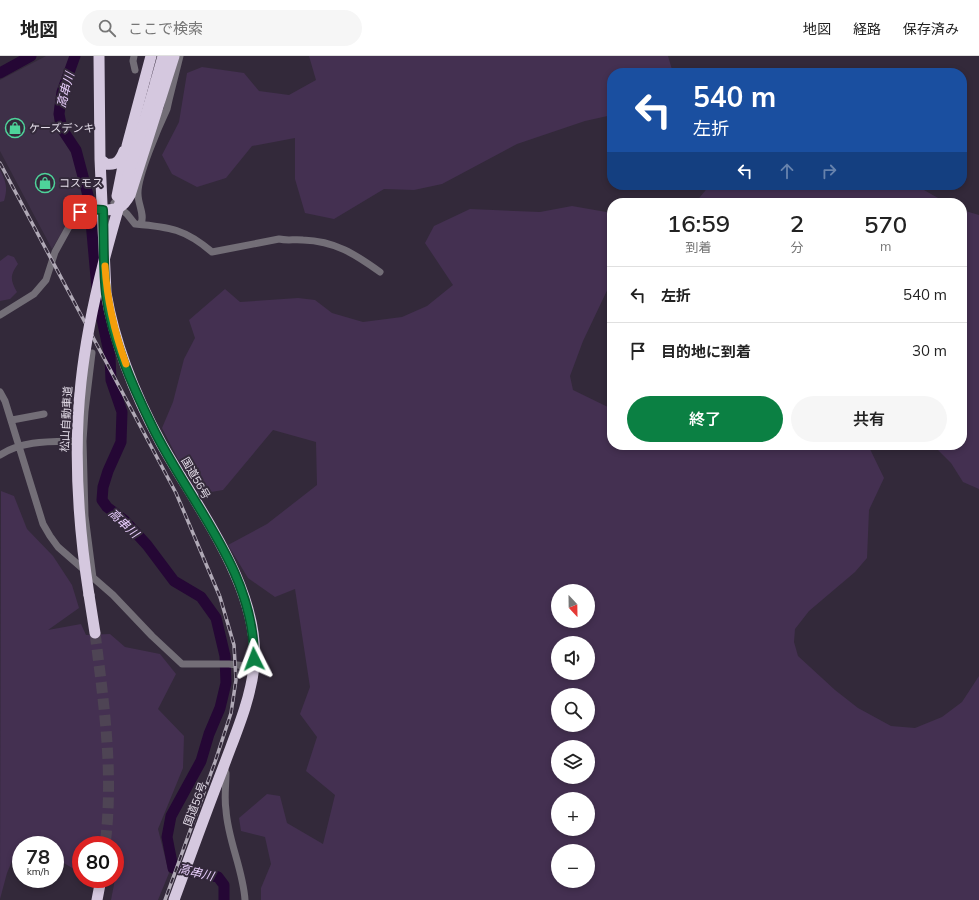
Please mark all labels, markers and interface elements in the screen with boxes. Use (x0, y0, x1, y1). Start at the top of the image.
search box (82, 10, 362, 46)
text: 地図 (20, 17, 58, 41)
icon: search (96, 17, 118, 39)
text: ここで検索 (128, 19, 203, 38)
text: 地図 (803, 20, 831, 38)
text: 経路 (853, 20, 881, 38)
text: 保存済み (903, 20, 959, 38)
water label: 高串川 (53, 69, 77, 109)
text: 540 m (693, 79, 776, 114)
icon: left (627, 84, 679, 136)
shop icon: ケーズデンキ (4, 117, 26, 139)
text: 左折 (693, 117, 729, 140)
place label: ケーズデンキ (29, 121, 94, 135)
icon: left (734, 160, 756, 182)
icon: ahead (776, 160, 798, 182)
icon: right (818, 160, 840, 182)
shop icon: コスモス (34, 172, 56, 194)
place label: コスモス (59, 176, 103, 190)
pin (63, 195, 97, 229)
icon: arrive (69, 201, 91, 223)
text: 16:59 (667, 208, 730, 238)
text: 2 (790, 208, 804, 238)
text: 570 (864, 209, 907, 239)
text: m (880, 238, 891, 254)
text: 到着 (685, 239, 711, 255)
text: 分 (791, 239, 804, 255)
icon: left (627, 284, 649, 306)
text: 540 m (903, 285, 947, 304)
text: 左折 (661, 286, 691, 305)
icon: arrive (627, 340, 649, 362)
text: 30 m (912, 341, 947, 360)
text: 目的地に到着 (661, 342, 751, 361)
street label: 松山自動車道 (57, 386, 75, 452)
button: 終了 (627, 396, 783, 442)
button: 共有 (791, 396, 947, 442)
street label: 国道56号 (178, 454, 214, 502)
water label: 高串川 (106, 505, 144, 542)
north arrow (551, 584, 595, 628)
map controls (551, 584, 595, 888)
button: sound (551, 636, 595, 680)
position arrow (233, 638, 275, 680)
button: search (551, 688, 595, 732)
button: layers (551, 740, 595, 784)
street label: 国道56号 (181, 780, 209, 828)
button: + (551, 792, 595, 836)
speed limit sign: 80 (72, 836, 124, 888)
text: 78 (26, 844, 50, 869)
button: − (551, 844, 595, 888)
water label: 高串川 (177, 860, 217, 884)
text: km/h (27, 865, 49, 878)

